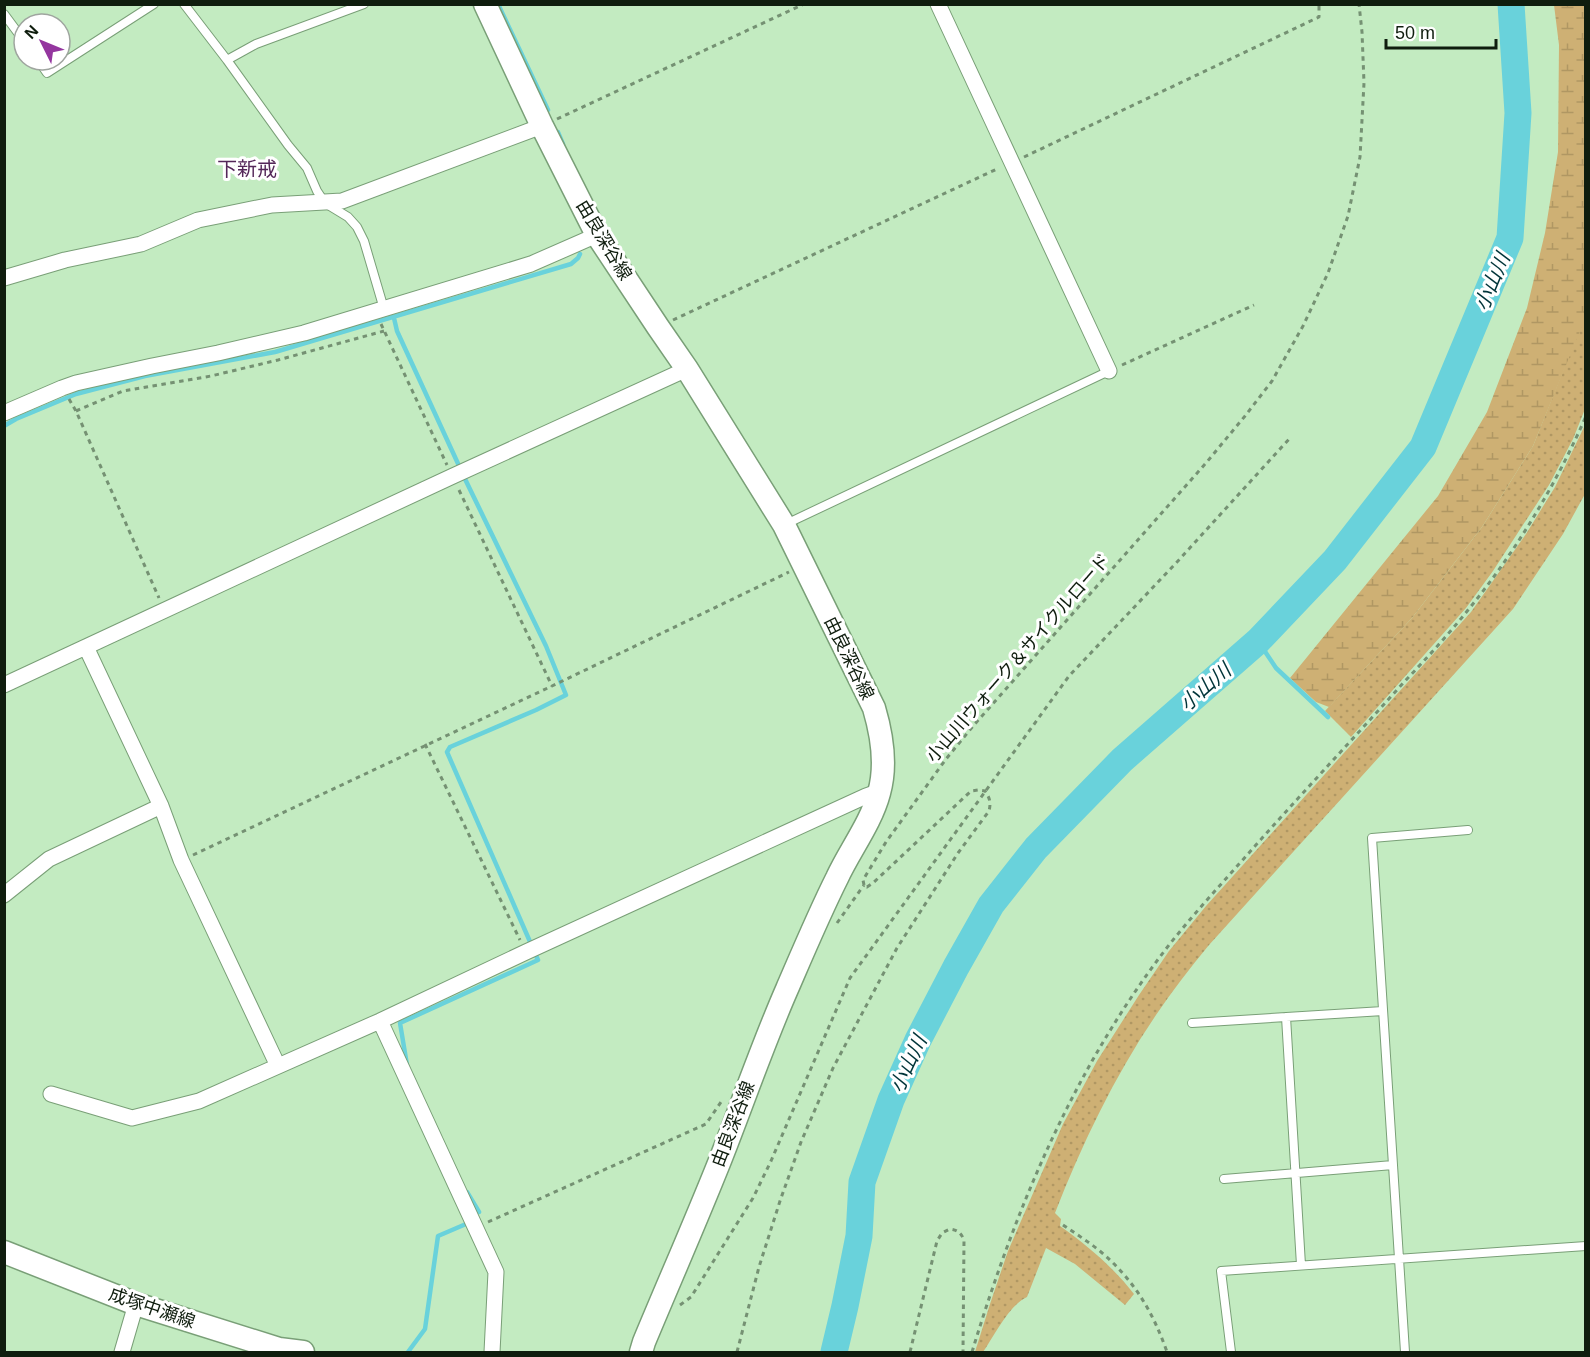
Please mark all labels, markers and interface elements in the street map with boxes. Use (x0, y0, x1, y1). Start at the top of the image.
north arrow (12, 12, 72, 72)
scale bar (1386, 12, 1496, 50)
text: N (21, 22, 42, 42)
text: 50 m (1395, 23, 1435, 43)
district label: 下新戒 (217, 158, 277, 180)
street label: 由良深谷線 (572, 196, 636, 284)
water label: 小山川 (1470, 248, 1515, 314)
street label: 小山川ウォーク＆サイクルロード (922, 550, 1114, 766)
street label: 由良深谷線 (820, 613, 878, 703)
water label: 小山川 (1175, 658, 1236, 715)
water label: 小山川 (885, 1030, 931, 1096)
street label: 由良深谷線 (708, 1078, 758, 1170)
street label: 成塚中瀬線 (106, 1284, 198, 1332)

